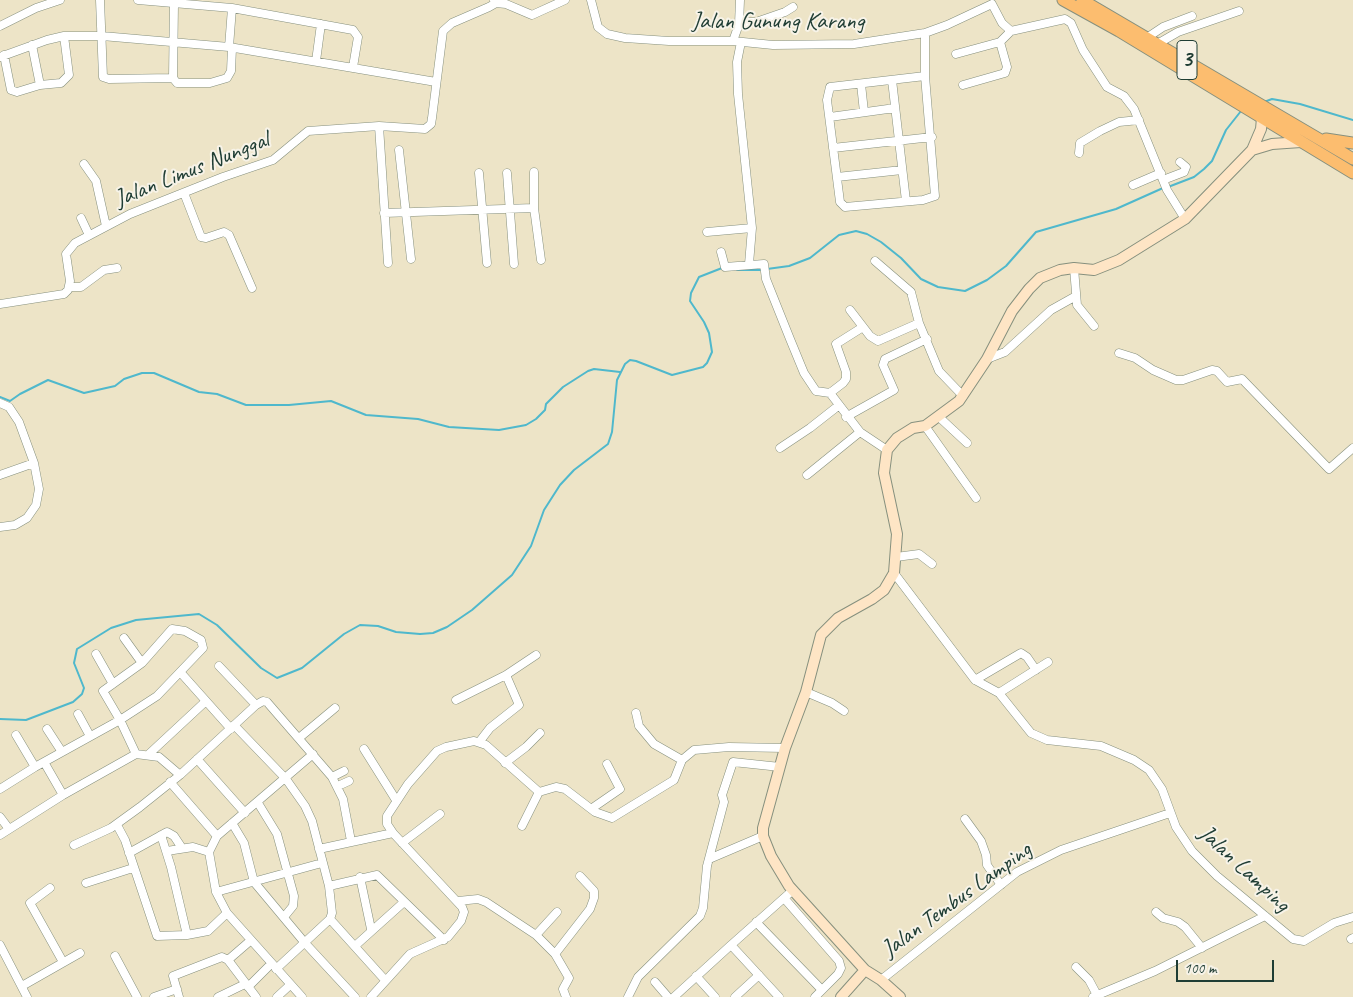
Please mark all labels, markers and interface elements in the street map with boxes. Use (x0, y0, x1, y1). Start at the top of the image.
street label: Jalan Gunung Karang (692, 8, 864, 36)
road number: 3 (1177, 40, 1197, 80)
street label: Jalan Limus Nunggal (111, 126, 273, 214)
street label: Jalan Lamping (1192, 819, 1296, 919)
street label: Jalan Tembus Lamping (876, 836, 1038, 964)
scale bar (1178, 950, 1276, 982)
text: 100 m (1184, 959, 1216, 978)

